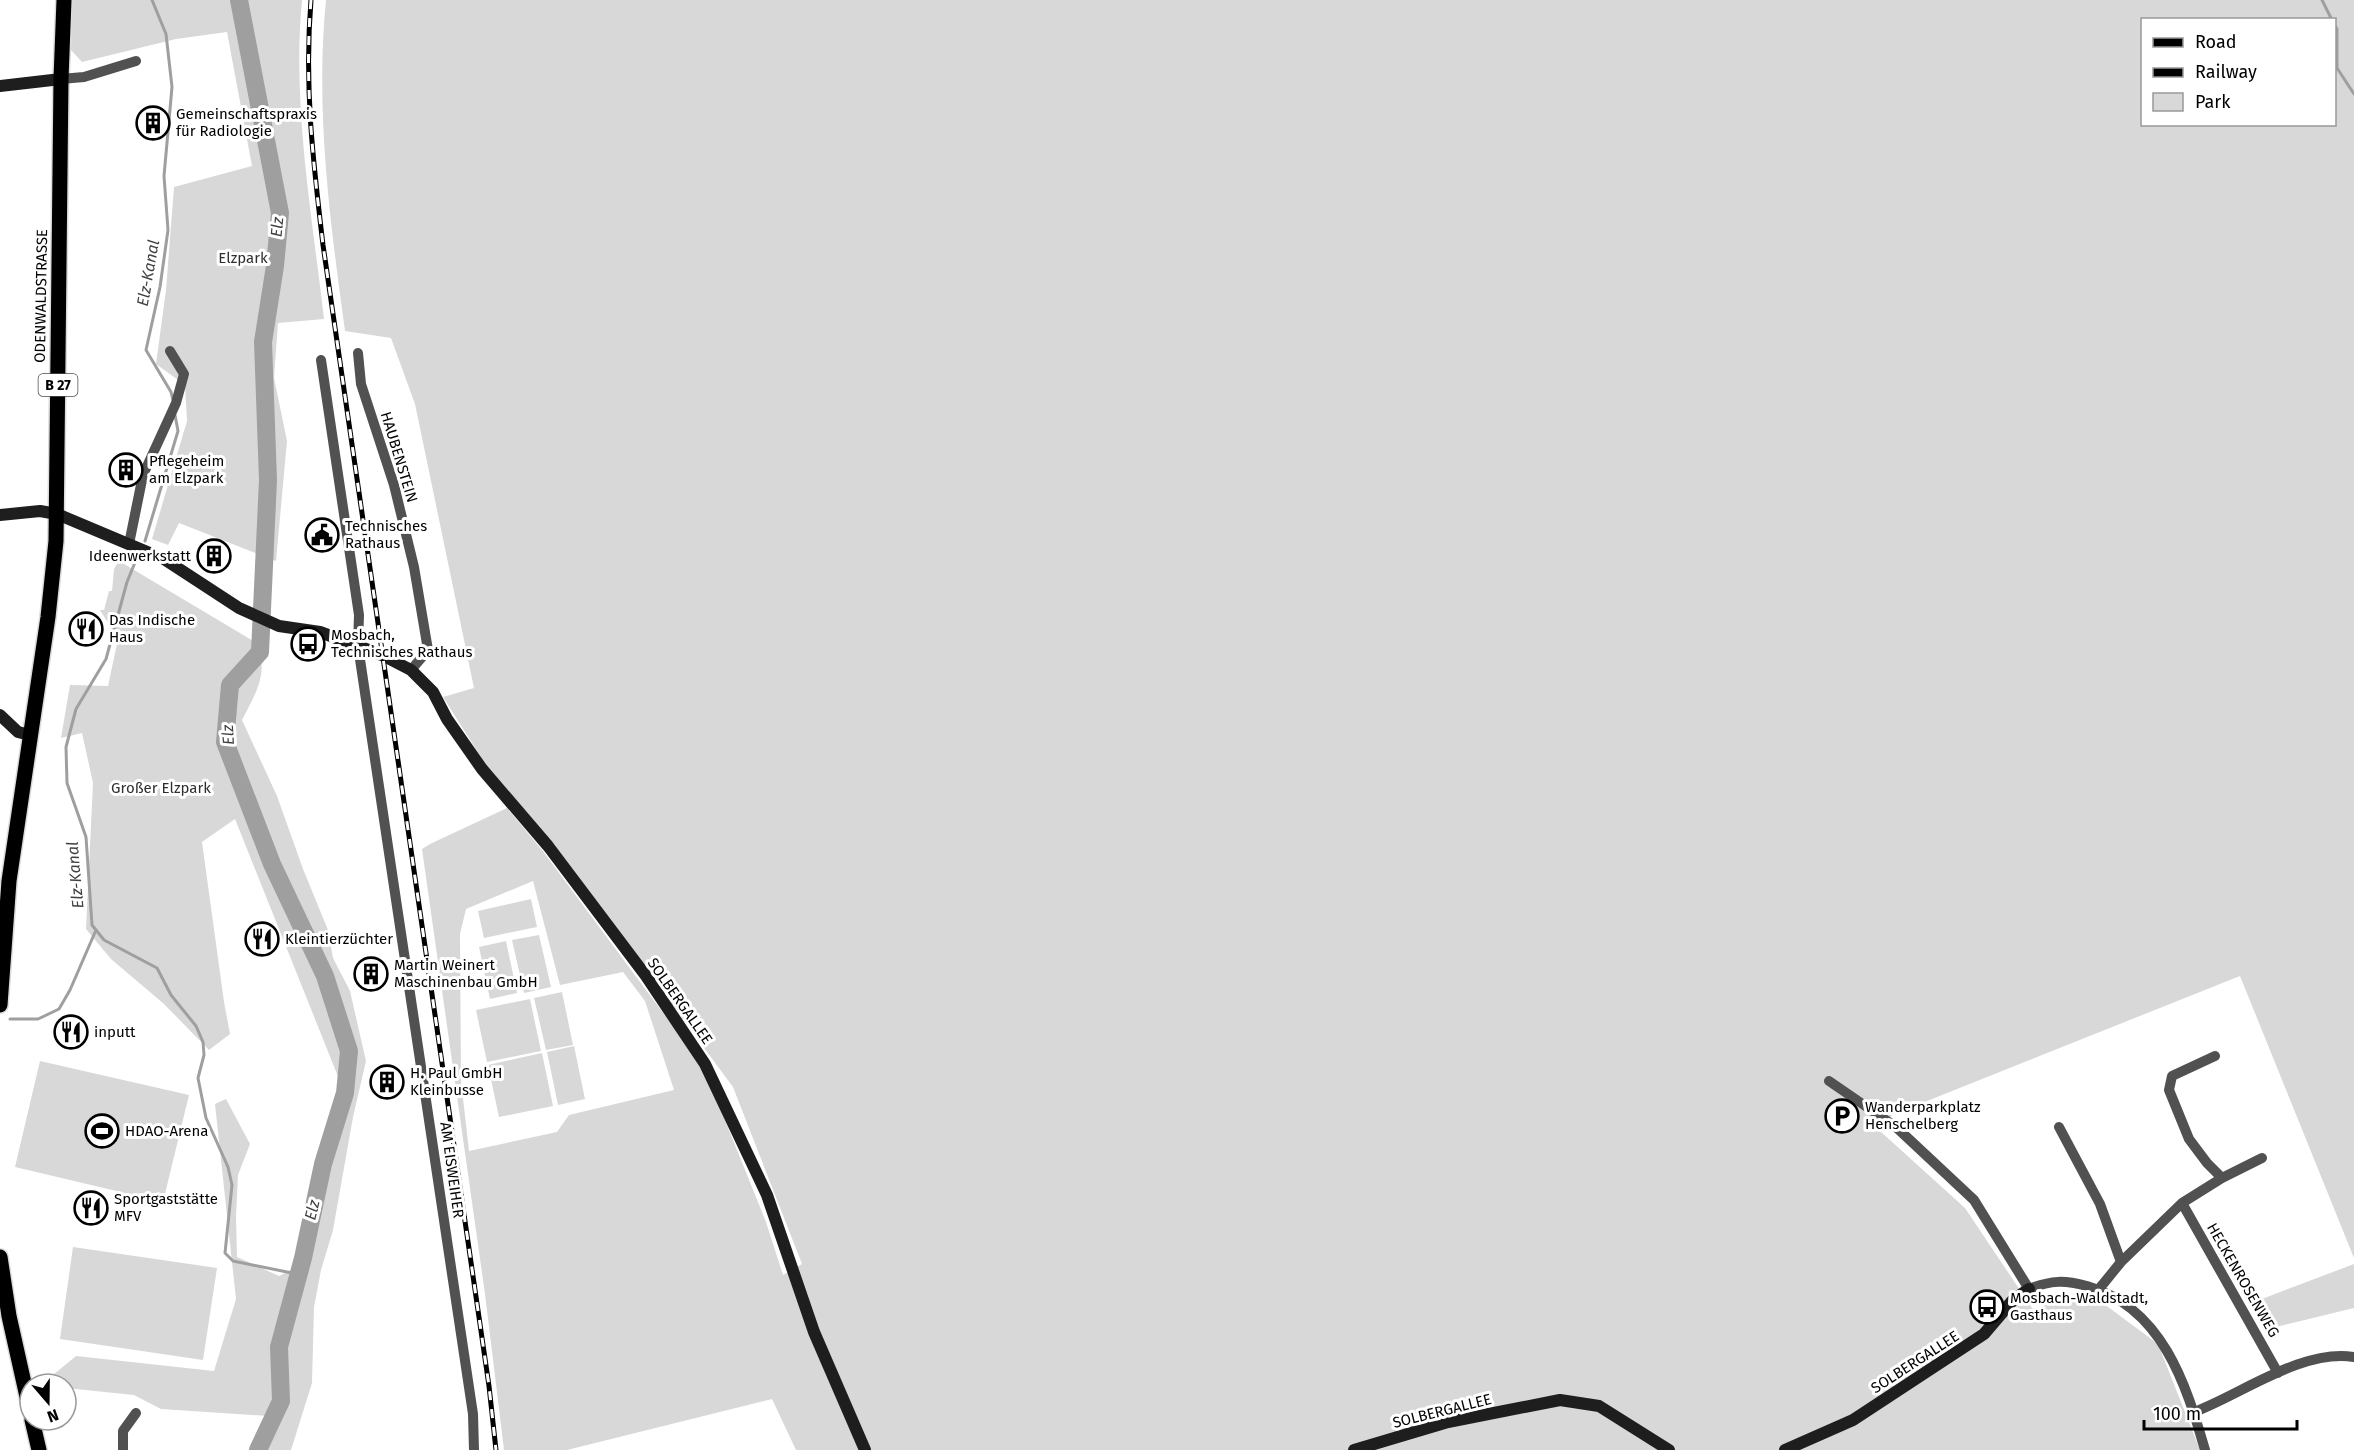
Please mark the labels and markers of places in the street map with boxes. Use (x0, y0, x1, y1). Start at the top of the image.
building icon: Gemeinschaftspraxis für Radiologie (135, 105, 171, 141)
place label: Gemeinschaftspraxis für Radiologie (176, 105, 317, 140)
building icon: Pflegeheim am Elzpark (108, 452, 144, 488)
place label: Pflegeheim am Elzpark (149, 452, 224, 487)
public building icon: Technisches Rathaus (304, 517, 340, 553)
place label: Technisches Rathaus (345, 517, 427, 552)
building icon: Ideenwerkstatt (196, 538, 232, 574)
place label: Ideenwerkstatt (89, 547, 192, 565)
restaurant icon: Das Indische Haus (68, 611, 104, 647)
place label: Das Indische Haus (109, 611, 195, 646)
bus stop icon: Mosbach, Technisches Rathaus (290, 626, 326, 662)
place label: Mosbach, Technisches Rathaus (331, 626, 472, 661)
restaurant icon: Kleintierzüchter (244, 921, 280, 957)
place label: Kleintierzüchter (285, 930, 393, 948)
building icon: Martin Weinert Maschinenbau GmbH (353, 956, 389, 992)
place label: Martin Weinert Maschinenbau GmbH (394, 956, 538, 991)
restaurant icon: inputt (53, 1014, 89, 1050)
place label: inputt (94, 1023, 136, 1041)
building icon: H. Paul GmbH Kleinbusse (369, 1064, 405, 1100)
place label: H. Paul GmbH Kleinbusse (410, 1064, 502, 1099)
parking icon: Wanderparkplatz Henschelberg (1824, 1098, 1860, 1134)
place label: Wanderparkplatz Henschelberg (1865, 1098, 1981, 1133)
sports icon: HDAO-Arena (84, 1113, 120, 1149)
place label: HDAO-Arena (125, 1122, 209, 1140)
restaurant icon: Sportgaststätte MFV (73, 1190, 109, 1226)
place label: Sportgaststätte MFV (114, 1190, 218, 1225)
bus stop icon: Mosbach-Waldstadt, Gasthaus (1969, 1289, 2005, 1325)
place label: Mosbach-Waldstadt, Gasthaus (2010, 1289, 2148, 1324)

